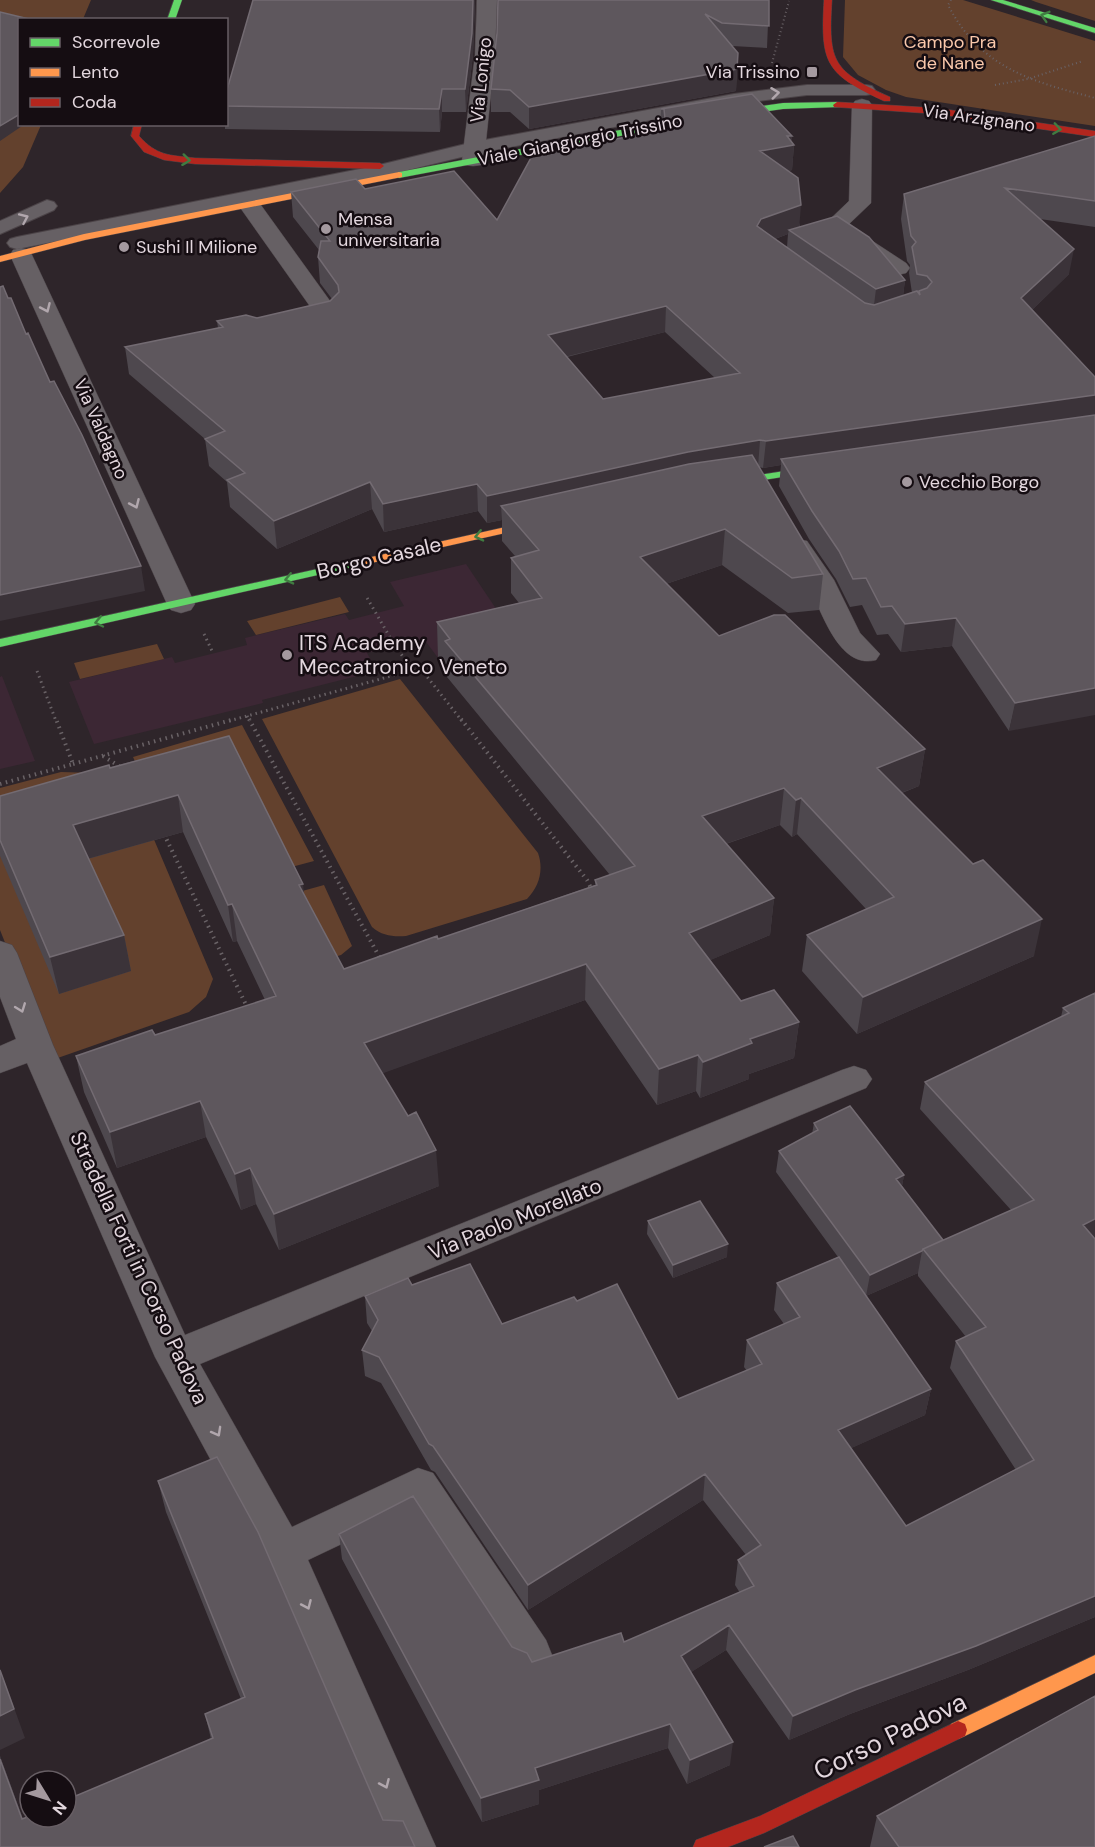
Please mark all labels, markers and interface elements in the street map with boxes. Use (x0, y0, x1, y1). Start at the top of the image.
one-way arrow (1040, 10, 1051, 23)
legend (18, 18, 228, 126)
text: Scorrevole (72, 30, 160, 54)
park label: Campo Pra de Nane (904, 30, 996, 75)
street label: Via Lonigo (465, 36, 497, 124)
text: Lento (72, 60, 119, 84)
place label: Via Trissino (706, 60, 800, 84)
marker: Via Trissino (805, 65, 819, 79)
one-way arrow (770, 87, 780, 100)
text: Coda (72, 90, 117, 114)
street label: Via Arzignano (921, 98, 1037, 138)
street label: Viale Giangiorgio Trissino (476, 108, 684, 172)
one-way arrow (1052, 122, 1061, 134)
one-way arrow (181, 153, 190, 166)
place label: Mensa universitaria (338, 207, 440, 252)
one-way arrow (18, 213, 29, 225)
marker: Mensa universitaria (319, 222, 333, 236)
place label: Sushi Il Milione (136, 235, 257, 259)
marker: Sushi Il Milione (117, 240, 131, 254)
one-way arrow (38, 301, 50, 312)
street label: Via Valdagno (68, 375, 134, 483)
place label: Vecchio Borgo (919, 470, 1039, 494)
marker: Vecchio Borgo (900, 475, 914, 489)
one-way arrow (128, 498, 140, 509)
one-way arrow (474, 528, 484, 541)
street label: Borgo Casale (314, 530, 444, 586)
one-way arrow (284, 571, 294, 584)
one-way arrow (94, 615, 104, 628)
place label: ITS Academy Meccatronico Veneto (299, 629, 508, 681)
marker: ITS Academy Meccatronico Veneto (280, 648, 294, 662)
one-way arrow (14, 1001, 26, 1012)
street label: Stradella Forti in Corso Padova (63, 1127, 215, 1409)
street label: Via Paolo Morellato (424, 1171, 606, 1267)
one-way arrow (210, 1426, 221, 1436)
one-way arrow (300, 1599, 312, 1610)
street label: Corso Padova (808, 1684, 972, 1788)
north arrow (18, 1769, 78, 1829)
one-way arrow (378, 1777, 390, 1788)
text: N (48, 1797, 71, 1819)

